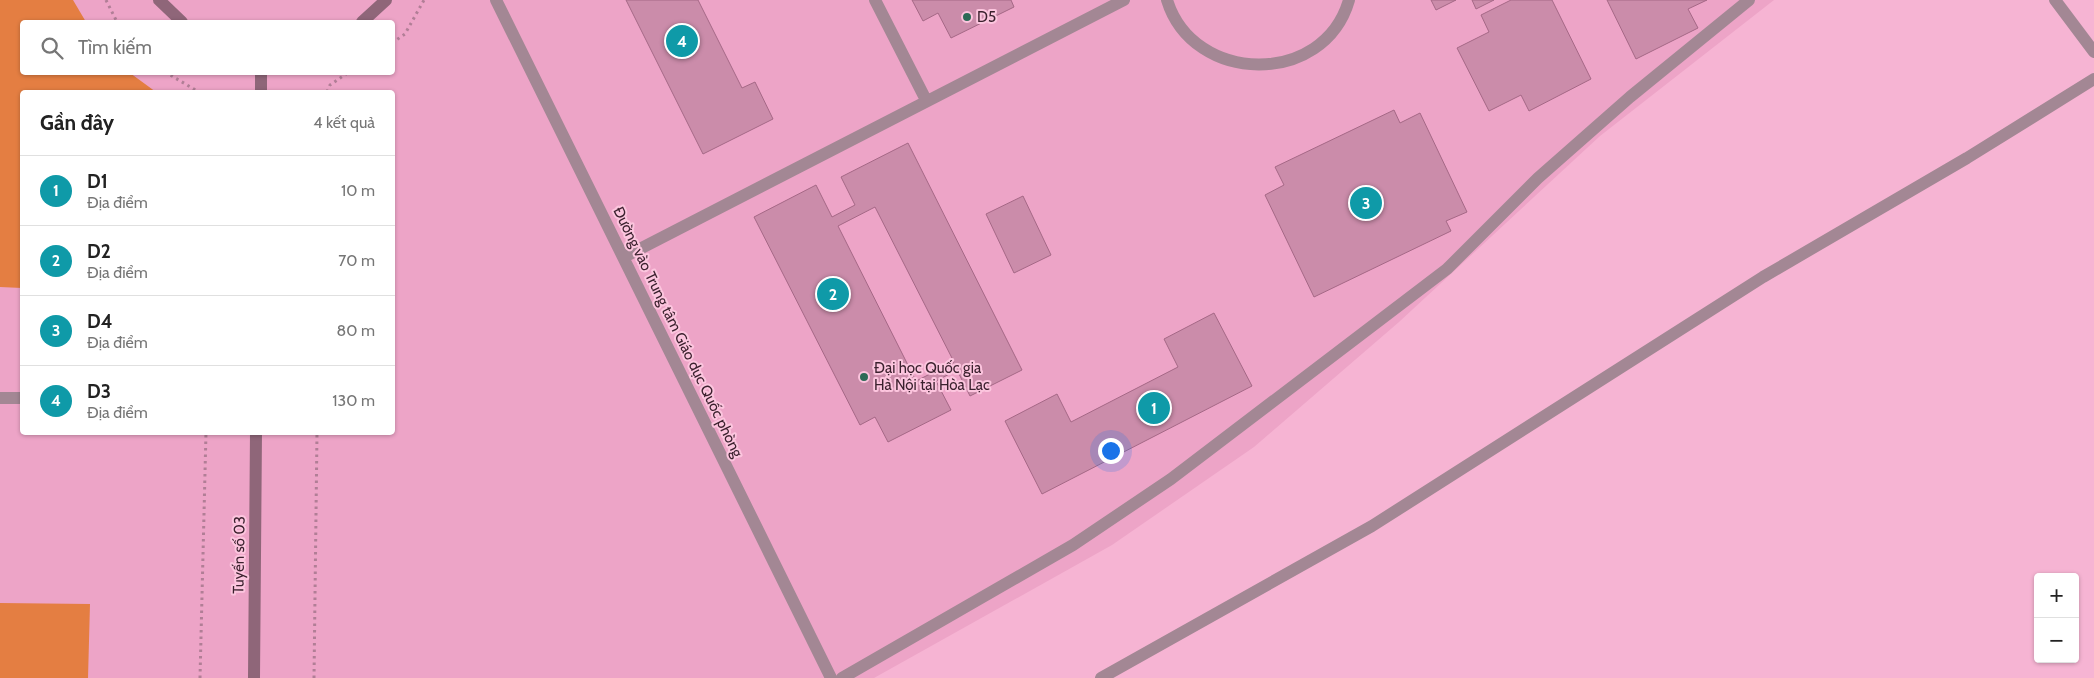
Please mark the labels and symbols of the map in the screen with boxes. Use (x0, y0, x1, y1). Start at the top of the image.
place label: D5 (977, 8, 996, 26)
marker: D5 (961, 11, 973, 23)
pin: 4 (666, 22, 698, 60)
pin: 3 (1350, 184, 1382, 222)
street label: Đường vào Trung tâm Giáo dục Quốc phòng (609, 204, 747, 461)
pin: 2 (817, 275, 849, 313)
place label: Đại học Quốc gia Hà Nội tại Hòa Lạc (874, 359, 990, 394)
marker: Đại học Quốc gia Hà Nội tại Hòa Lạc (858, 371, 870, 383)
pin: 1 (1138, 389, 1170, 427)
your location (1098, 438, 1124, 464)
street label: Tuyến số 03 (229, 516, 249, 594)

